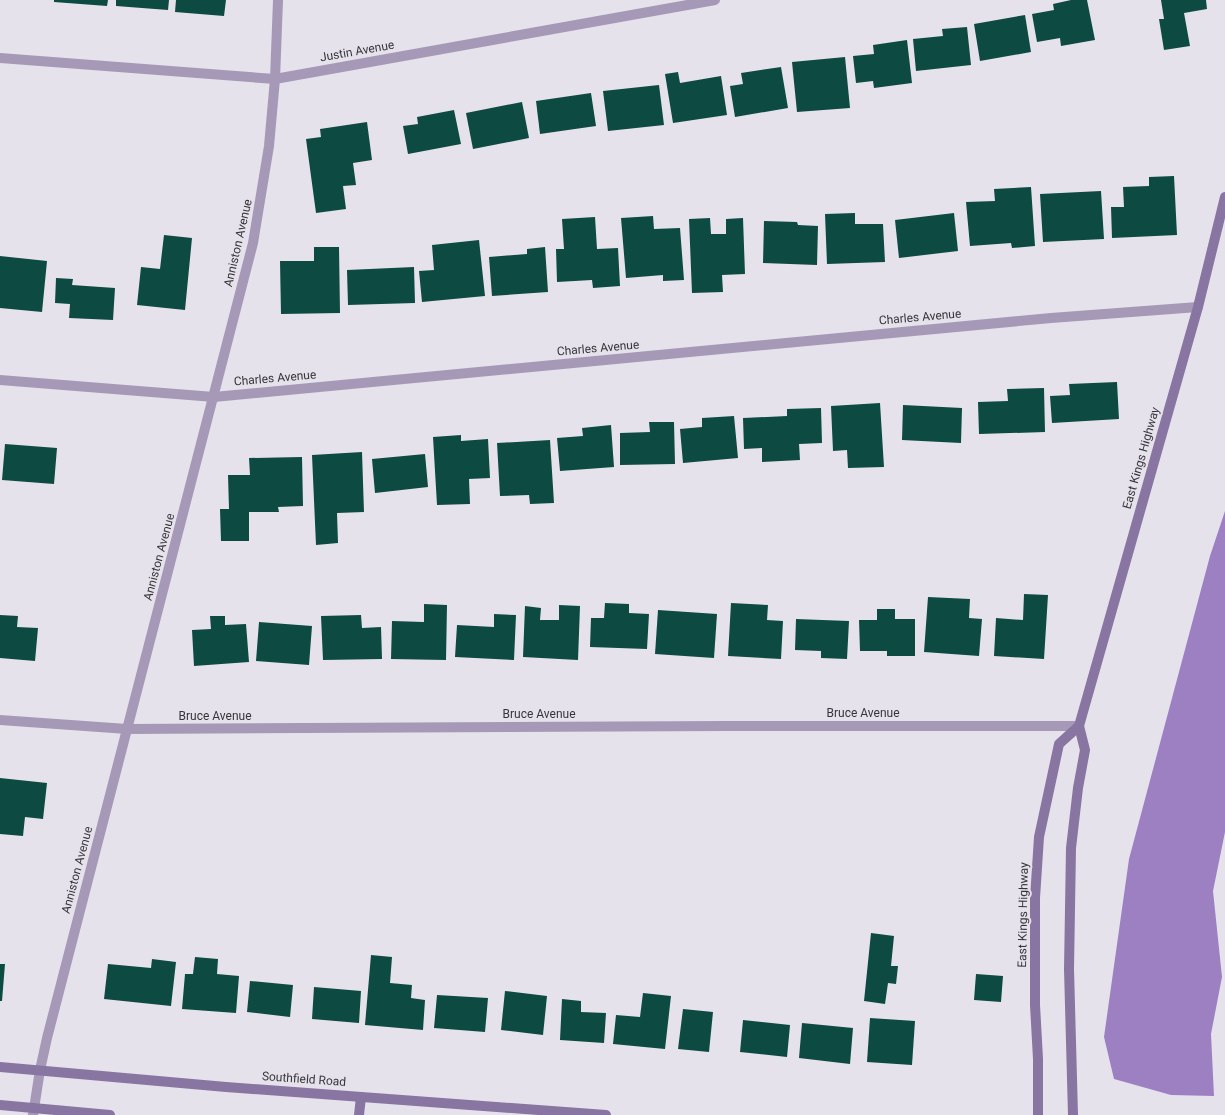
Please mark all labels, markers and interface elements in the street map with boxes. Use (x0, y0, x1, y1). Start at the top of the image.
street label: Justin Avenue (319, 38, 395, 64)
street label: Anniston Avenue (221, 198, 255, 288)
street label: Charles Avenue (878, 306, 962, 328)
street label: Charles Avenue (556, 337, 640, 359)
street label: Charles Avenue (233, 367, 317, 389)
street label: East Kings Highway (1120, 405, 1162, 511)
street label: Anniston Avenue (141, 512, 177, 602)
street label: Bruce Avenue (826, 706, 900, 720)
street label: Bruce Avenue (502, 707, 576, 721)
street label: Bruce Avenue (178, 709, 252, 723)
street label: Anniston Avenue (59, 825, 95, 915)
street label: East Kings Highway (1015, 862, 1031, 968)
street label: Southfield Road (261, 1069, 347, 1089)

